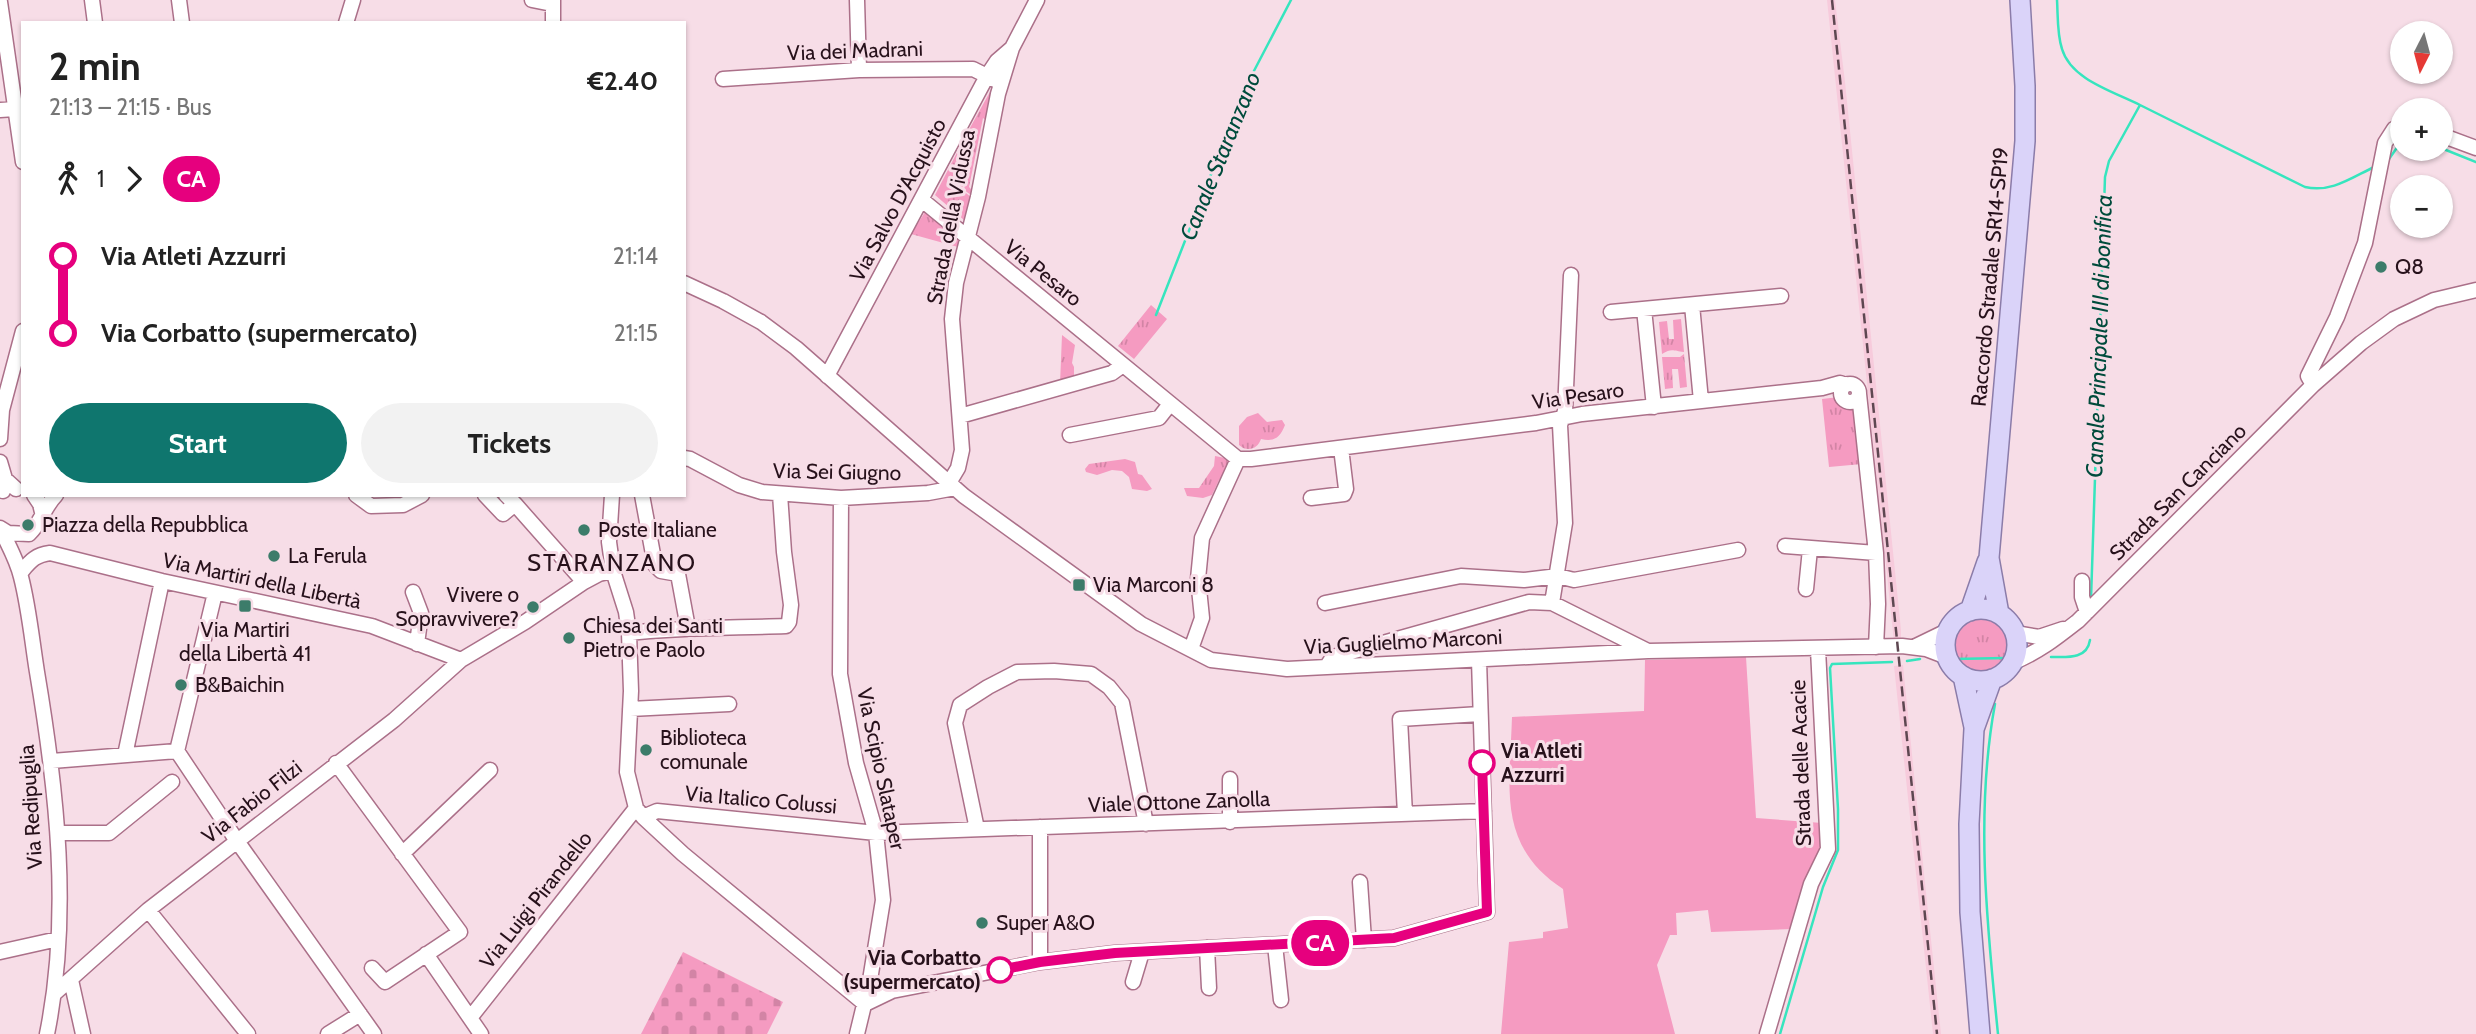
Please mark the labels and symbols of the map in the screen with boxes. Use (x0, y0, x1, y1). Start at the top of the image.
north arrow (2390, 21, 2454, 84)
street label: Via dei Madrani (787, 36, 923, 65)
water label: Canale Staranzano (1174, 68, 1266, 244)
street label: Via Salvo D'Acquisto (844, 114, 951, 286)
street label: Strada della Vidussa (921, 127, 980, 306)
street label: Raccordo Stradale SR14-SP19 (1966, 146, 2013, 408)
water label: Canale Principale III di bonifica (2080, 194, 2118, 478)
street label: Via Pesaro (1000, 234, 1087, 311)
place label: Q8 (2395, 254, 2424, 279)
marker: Q8 (2373, 259, 2389, 275)
street label: Via Pesaro (1531, 377, 1625, 414)
street label: Strada San Canciano (2104, 418, 2251, 565)
street label: Via Sei Giugno (773, 458, 901, 485)
place label: Piazza della Repubblica (42, 512, 248, 537)
marker: Piazza della Repubblica (20, 517, 36, 533)
place label: Poste Italiane (598, 517, 717, 542)
marker: Poste Italiane (576, 522, 592, 538)
place label: La Ferula (288, 543, 367, 568)
street label: Via Martiri della Libertà (161, 547, 364, 614)
marker: La Ferula (266, 548, 282, 564)
district label: STARANZANO (527, 548, 697, 577)
place label: Via Marconi 8 (1093, 572, 1214, 597)
marker: Via Marconi 8 (1071, 577, 1087, 593)
place label: Vivere o Sopravvivere? (395, 582, 519, 631)
marker: Via Martiri della Libertà 41 (237, 598, 253, 614)
marker: Vivere o Sopravvivere? (525, 599, 541, 615)
place label: Chiesa dei Santi Pietro e Paolo (583, 613, 723, 662)
place label: Via Martiri della Libertà 41 (179, 617, 311, 666)
street label: Via Guglielmo Marconi (1303, 624, 1503, 659)
marker: Chiesa dei Santi Pietro e Paolo (561, 630, 577, 646)
place label: B&Baichin (195, 672, 285, 697)
marker: B&Baichin (173, 677, 189, 693)
street label: Strada delle Acacie (1785, 679, 1816, 847)
street label: Via Scipio Slataper (852, 686, 911, 852)
place label: Biblioteca comunale (660, 725, 748, 774)
place label: Via Atleti Azzurri (1501, 738, 1582, 787)
marker: Biblioteca comunale (638, 742, 654, 758)
street label: Via Redipuglia (14, 744, 47, 870)
marker: Via Atleti Azzurri (1469, 750, 1495, 776)
street label: Via Fabio Filzi (197, 755, 307, 848)
street label: Via Italico Colussi (684, 780, 838, 819)
street label: Viale Ottone Zanolla (1087, 786, 1271, 817)
street label: Via Luigi Pirandello (474, 826, 597, 973)
place label: Super A&O (996, 910, 1095, 935)
marker: Super A&O (974, 915, 990, 931)
line badge: CA (1288, 920, 1352, 966)
place label: Via Corbatto (supermercato) (843, 945, 981, 994)
marker: Via Corbatto (supermercato) (987, 957, 1013, 983)

